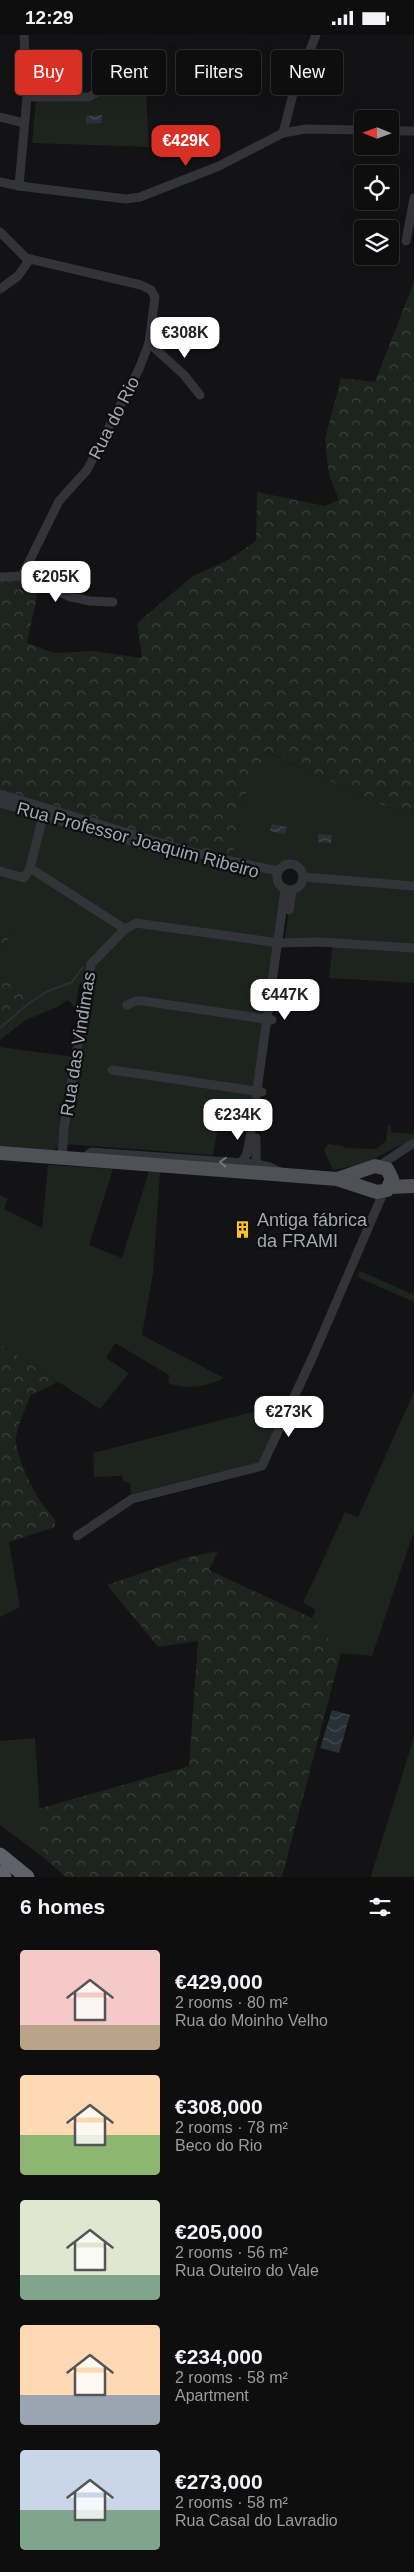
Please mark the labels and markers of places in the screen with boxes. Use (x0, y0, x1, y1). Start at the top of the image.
pin: €429K (151, 125, 221, 167)
pin: €308K (150, 317, 220, 359)
pin: €205K (21, 561, 91, 603)
pin: €447K (250, 979, 320, 1021)
pin: €234K (203, 1099, 273, 1141)
place label: Antiga fábrica da FRAMI (257, 1210, 368, 1251)
building icon: Antiga fábrica da FRAMI (233, 1220, 253, 1240)
pin: €273K (254, 1395, 324, 1438)

